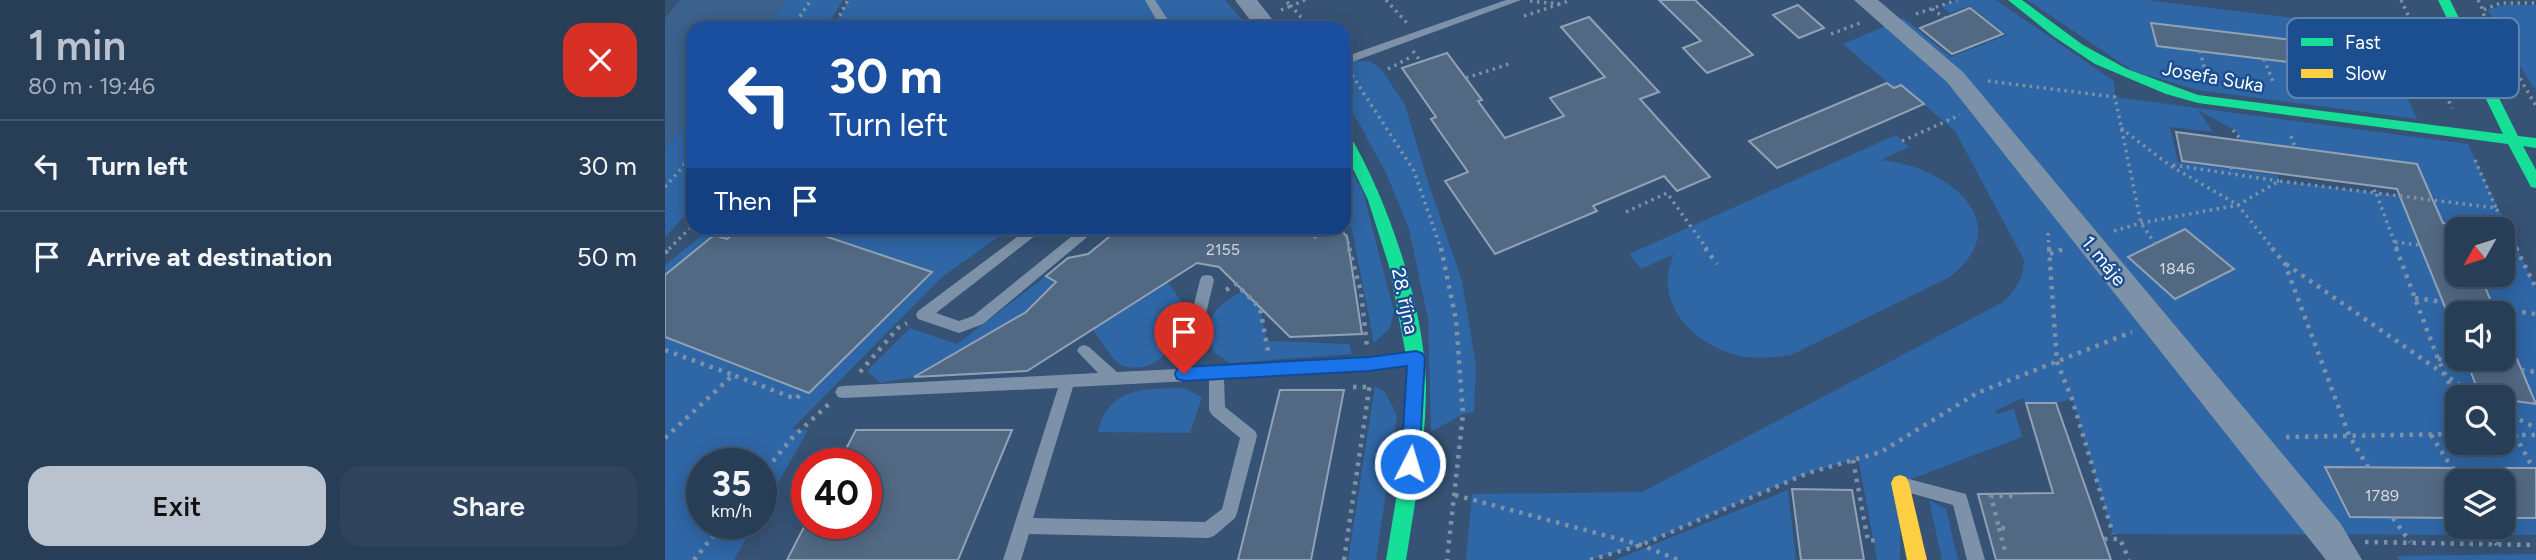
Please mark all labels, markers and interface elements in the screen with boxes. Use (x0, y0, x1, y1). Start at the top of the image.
legend (2287, 18, 2519, 98)
text: 1 min (28, 20, 126, 71)
button: close (563, 23, 637, 97)
text: Fast (2345, 31, 2381, 54)
text: 30 m (829, 46, 942, 105)
icon: left (714, 49, 805, 140)
street label: Josefa Suka (2161, 57, 2265, 97)
text: Slow (2345, 62, 2387, 85)
text: 80 m · 19:46 (28, 72, 155, 100)
text: Turn left (829, 106, 948, 144)
icon: left (28, 147, 66, 185)
text: Turn left (87, 150, 188, 182)
text: 30 m (578, 150, 637, 182)
icon: arrive (786, 182, 824, 220)
text: Then (714, 185, 772, 217)
north arrow (2445, 217, 2515, 287)
map controls (2445, 217, 2515, 539)
street label: 1. máje (2077, 231, 2131, 291)
icon: arrive (28, 238, 66, 276)
house number: 2155 (1206, 240, 1240, 259)
text: Arrive at destination (87, 241, 332, 273)
text: 50 m (577, 241, 637, 273)
house number: 1846 (2159, 259, 2195, 278)
street label: 28. října (1387, 266, 1423, 336)
button: sound (2445, 301, 2515, 371)
pin (1154, 302, 1214, 374)
icon: arrive (1165, 313, 1203, 351)
button: search (2445, 385, 2515, 455)
position arrow (1373, 427, 1447, 501)
speed limit sign: 40 (791, 448, 882, 539)
text: 35 (712, 463, 751, 505)
button: Exit (28, 466, 326, 546)
button: Share (340, 466, 637, 546)
button: layers (2445, 469, 2515, 539)
house number: 1789 (2365, 486, 2399, 505)
text: km/h (711, 500, 752, 522)

